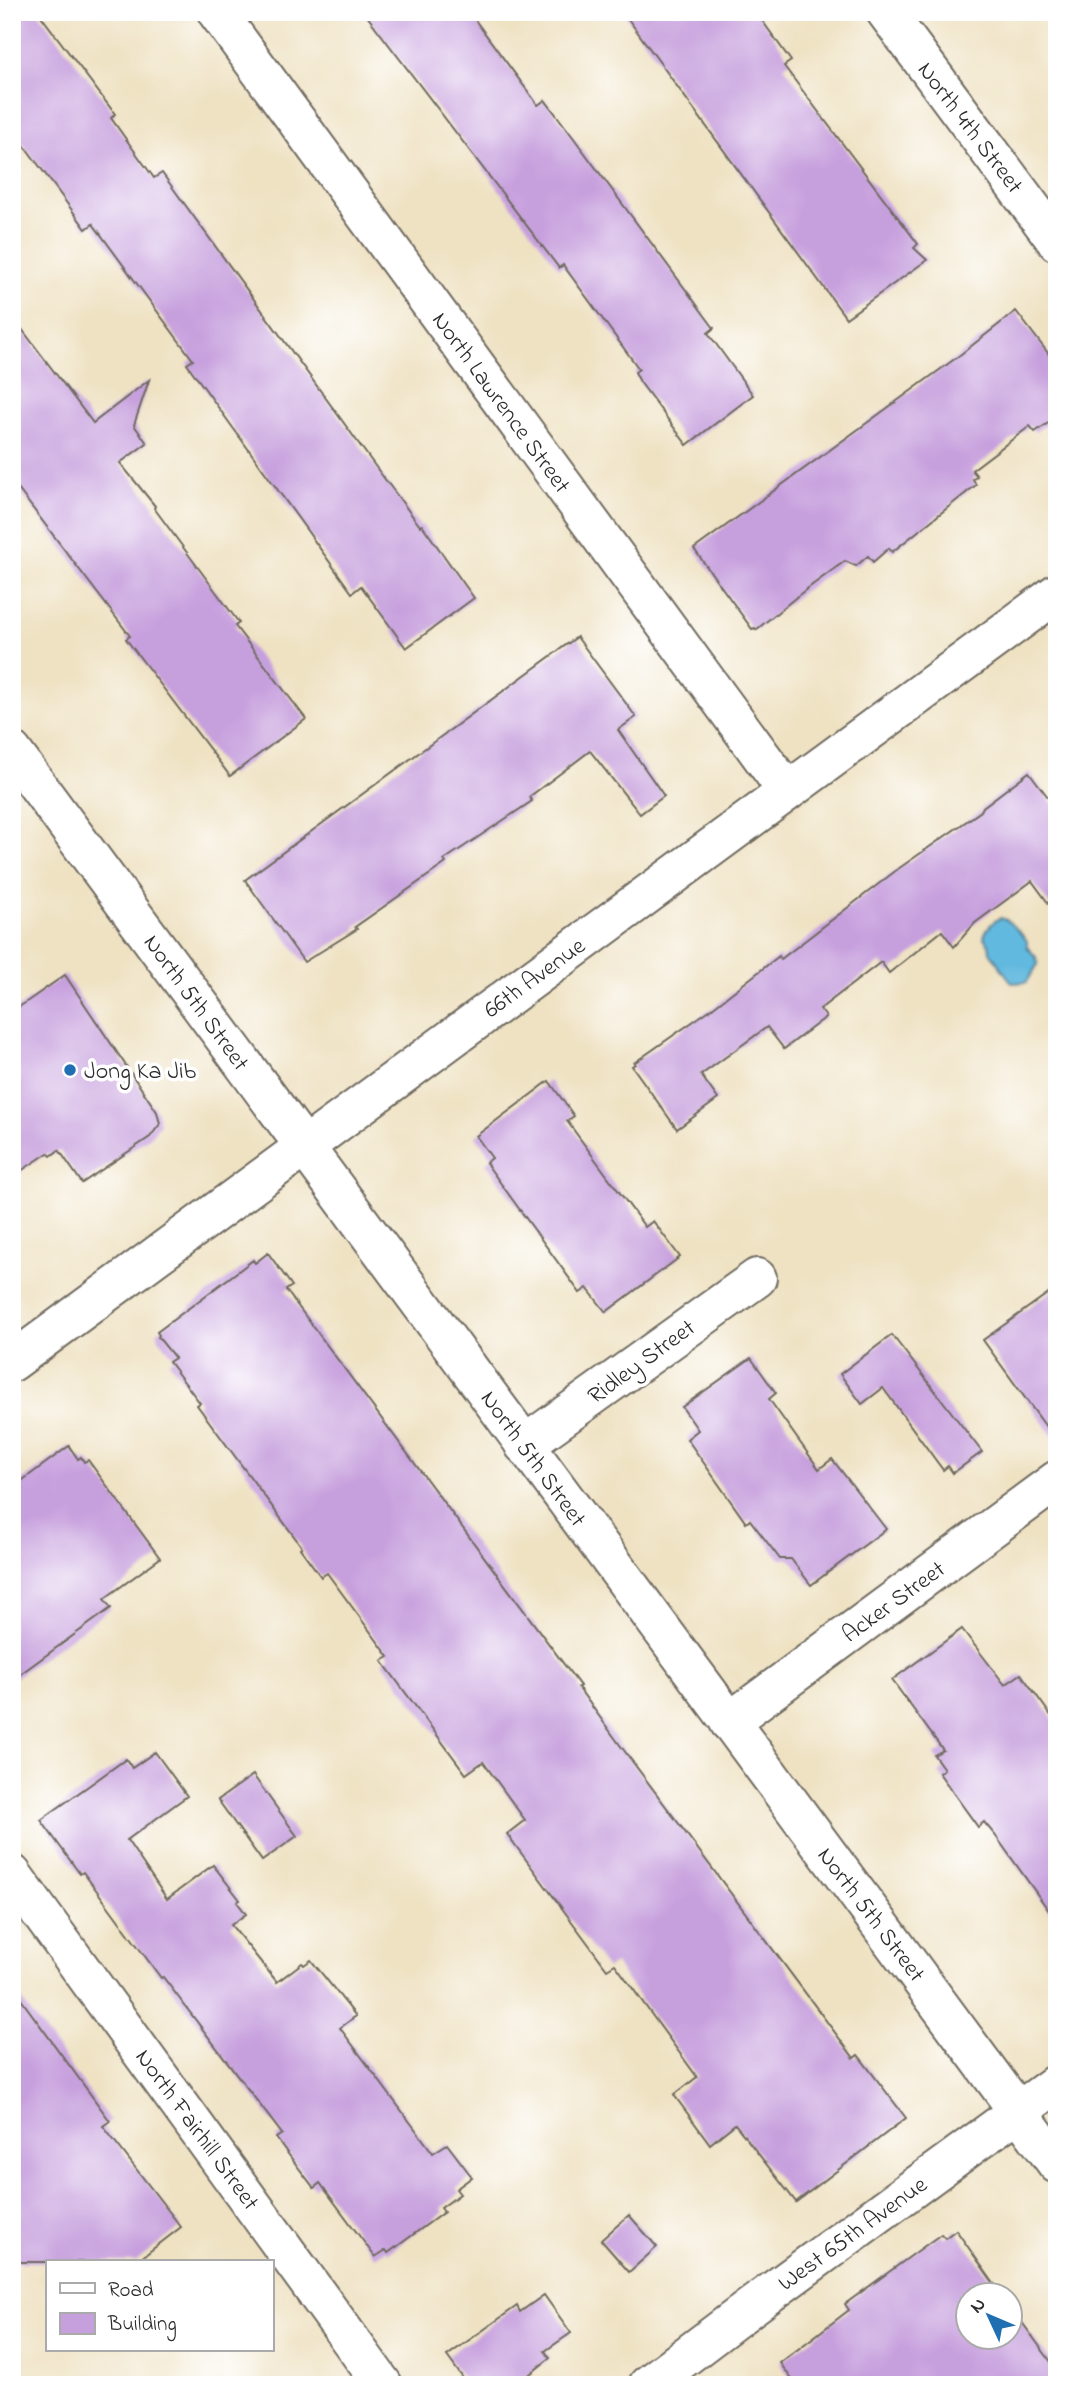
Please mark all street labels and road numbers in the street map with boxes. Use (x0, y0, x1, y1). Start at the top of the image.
street label: North 4th Street (908, 55, 1030, 202)
street label: North Lawrence Street (422, 305, 578, 502)
street label: North 5th Street (133, 928, 257, 1079)
street label: 66th Avenue (477, 930, 594, 1028)
street label: Ridley Street (581, 1312, 704, 1415)
street label: North 5th Street (470, 1384, 594, 1535)
street label: Acker Street (835, 1553, 954, 1653)
street label: North 5th Street (808, 1841, 933, 1990)
street label: North Fairhill Street (125, 2042, 267, 2218)
street label: West 65th Avenue (772, 2169, 936, 2301)

